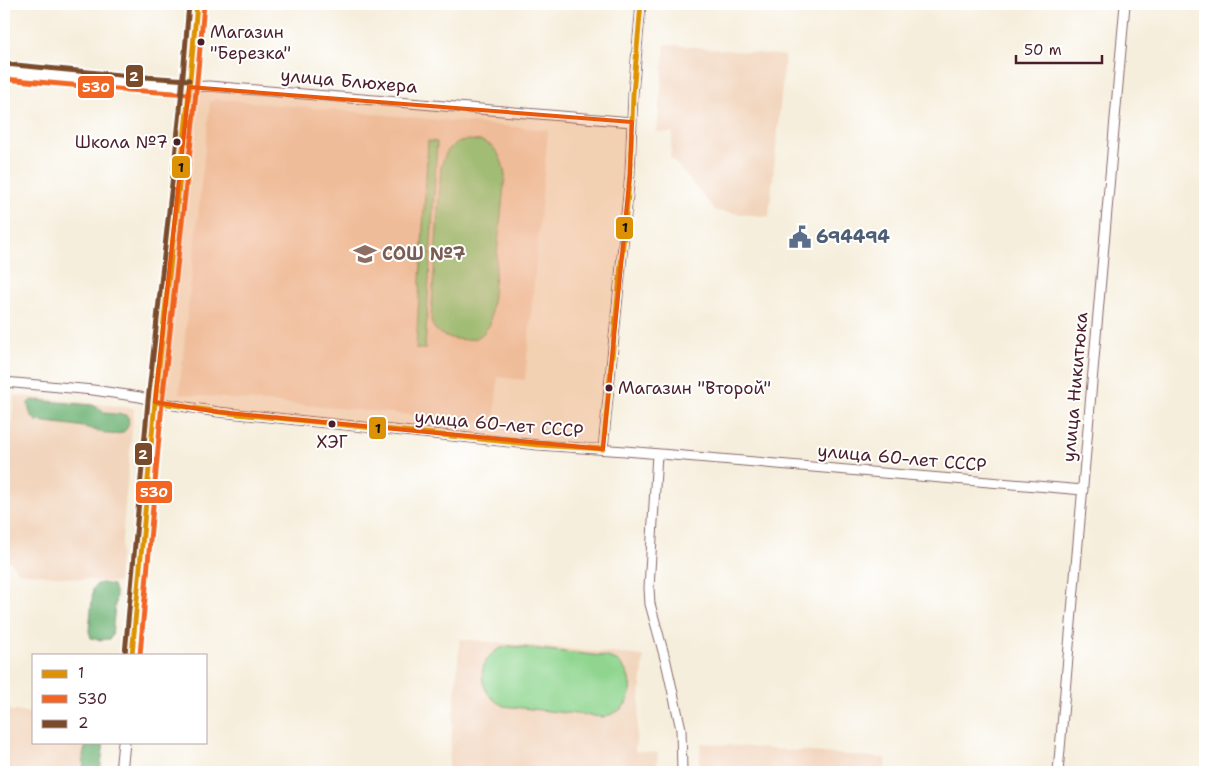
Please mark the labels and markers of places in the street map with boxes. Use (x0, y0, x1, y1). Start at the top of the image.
place label: Магазин "Березка" (210, 21, 291, 64)
marker: Магазин "Березка" (196, 37, 206, 47)
place label: Школа №7 (75, 131, 168, 153)
marker: Школа №7 (172, 137, 182, 147)
public building icon: 694494 (787, 224, 813, 250)
place label: 694494 (816, 225, 890, 249)
school or university icon: СОШ №7 (352, 241, 378, 267)
place label: СОШ №7 (382, 242, 466, 266)
place label: Магазин "Второй" (618, 377, 771, 399)
marker: Магазин "Второй" (604, 383, 614, 393)
marker: ХЭГ (327, 419, 337, 429)
place label: ХЭГ (317, 431, 348, 453)

